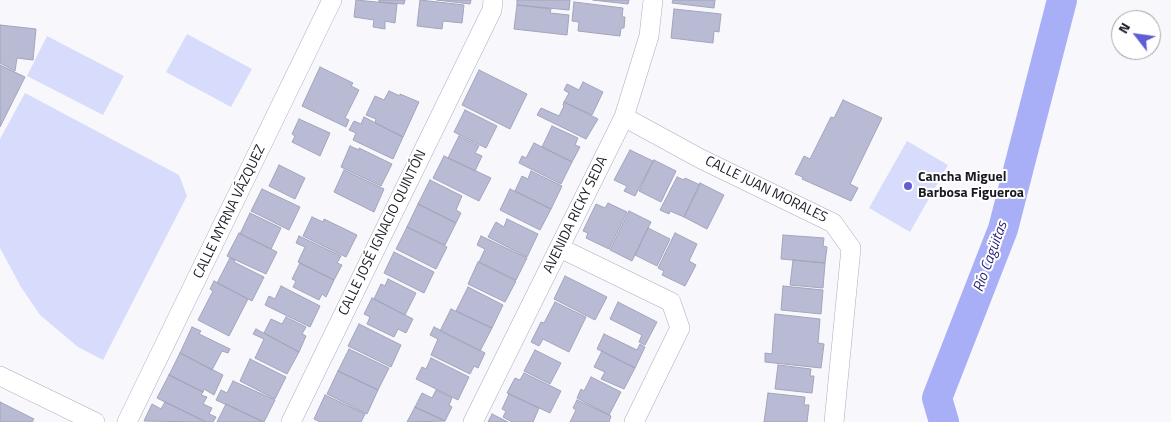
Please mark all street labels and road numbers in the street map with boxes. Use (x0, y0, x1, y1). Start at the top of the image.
street label: CALLE MYRNA VÁZQUEZ (190, 143, 270, 281)
street label: CALLE JOSÉ IGNACIO QUINTÓN (336, 148, 430, 318)
street label: CALLE JUAN MORALES (702, 153, 830, 227)
street label: AVENIDA RICKY SEDA (540, 154, 612, 276)

